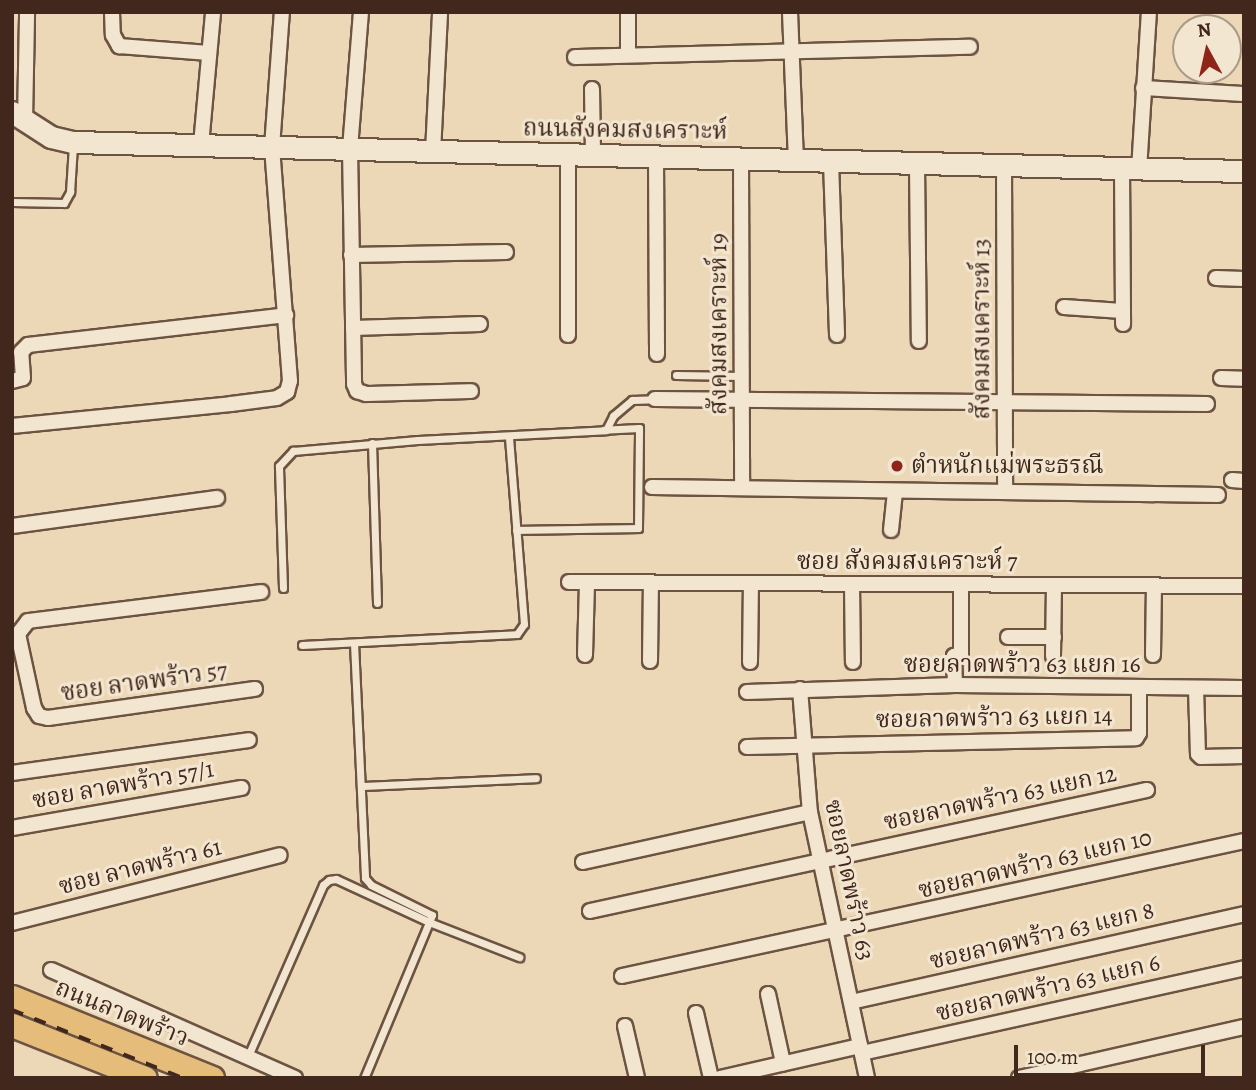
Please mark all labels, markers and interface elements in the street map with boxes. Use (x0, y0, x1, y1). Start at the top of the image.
north arrow (1172, 14, 1242, 84)
text: N (1196, 16, 1213, 44)
street label: ถนนสังคมสงเคราะห์ (523, 114, 727, 146)
street label: สังคมสงเคราะห์ 19 (705, 233, 733, 415)
street label: สังคมสงเคราะห์ 13 (968, 239, 996, 419)
place label: ตำหนักแม่พระธรณี (911, 452, 1104, 480)
marker: ตำหนักแม่พระธรณี (889, 458, 905, 474)
street label: ซอย สังคมสงเคราะห์ 7 (797, 548, 1017, 576)
street label: ซอยลาดพร้าว 63 แยก 16 (903, 651, 1141, 679)
street label: ซอย ลาดพร้าว 57 (59, 656, 229, 708)
street label: ซอยลาดพร้าว 63 แยก 14 (875, 702, 1113, 734)
street label: ซอย ลาดพร้าว 57/1 (30, 755, 216, 815)
street label: ซอยลาดพร้าว 63 แยก 12 (881, 759, 1119, 837)
street label: ซอยลาดพร้าว 63 (818, 797, 880, 963)
street label: ซอยลาดพร้าว 63 แยก 10 (915, 823, 1155, 905)
street label: ซอย ลาดพร้าว 61 (56, 833, 224, 901)
street label: ซอยลาดพร้าว 63 แยก 8 (927, 896, 1157, 976)
street label: ซอยลาดพร้าว 63 แยก 6 (933, 948, 1163, 1028)
street label: ถนนลาดพร้าว (51, 973, 193, 1053)
scale bar (1018, 1030, 1209, 1074)
text: 100 m (1027, 1043, 1078, 1071)

